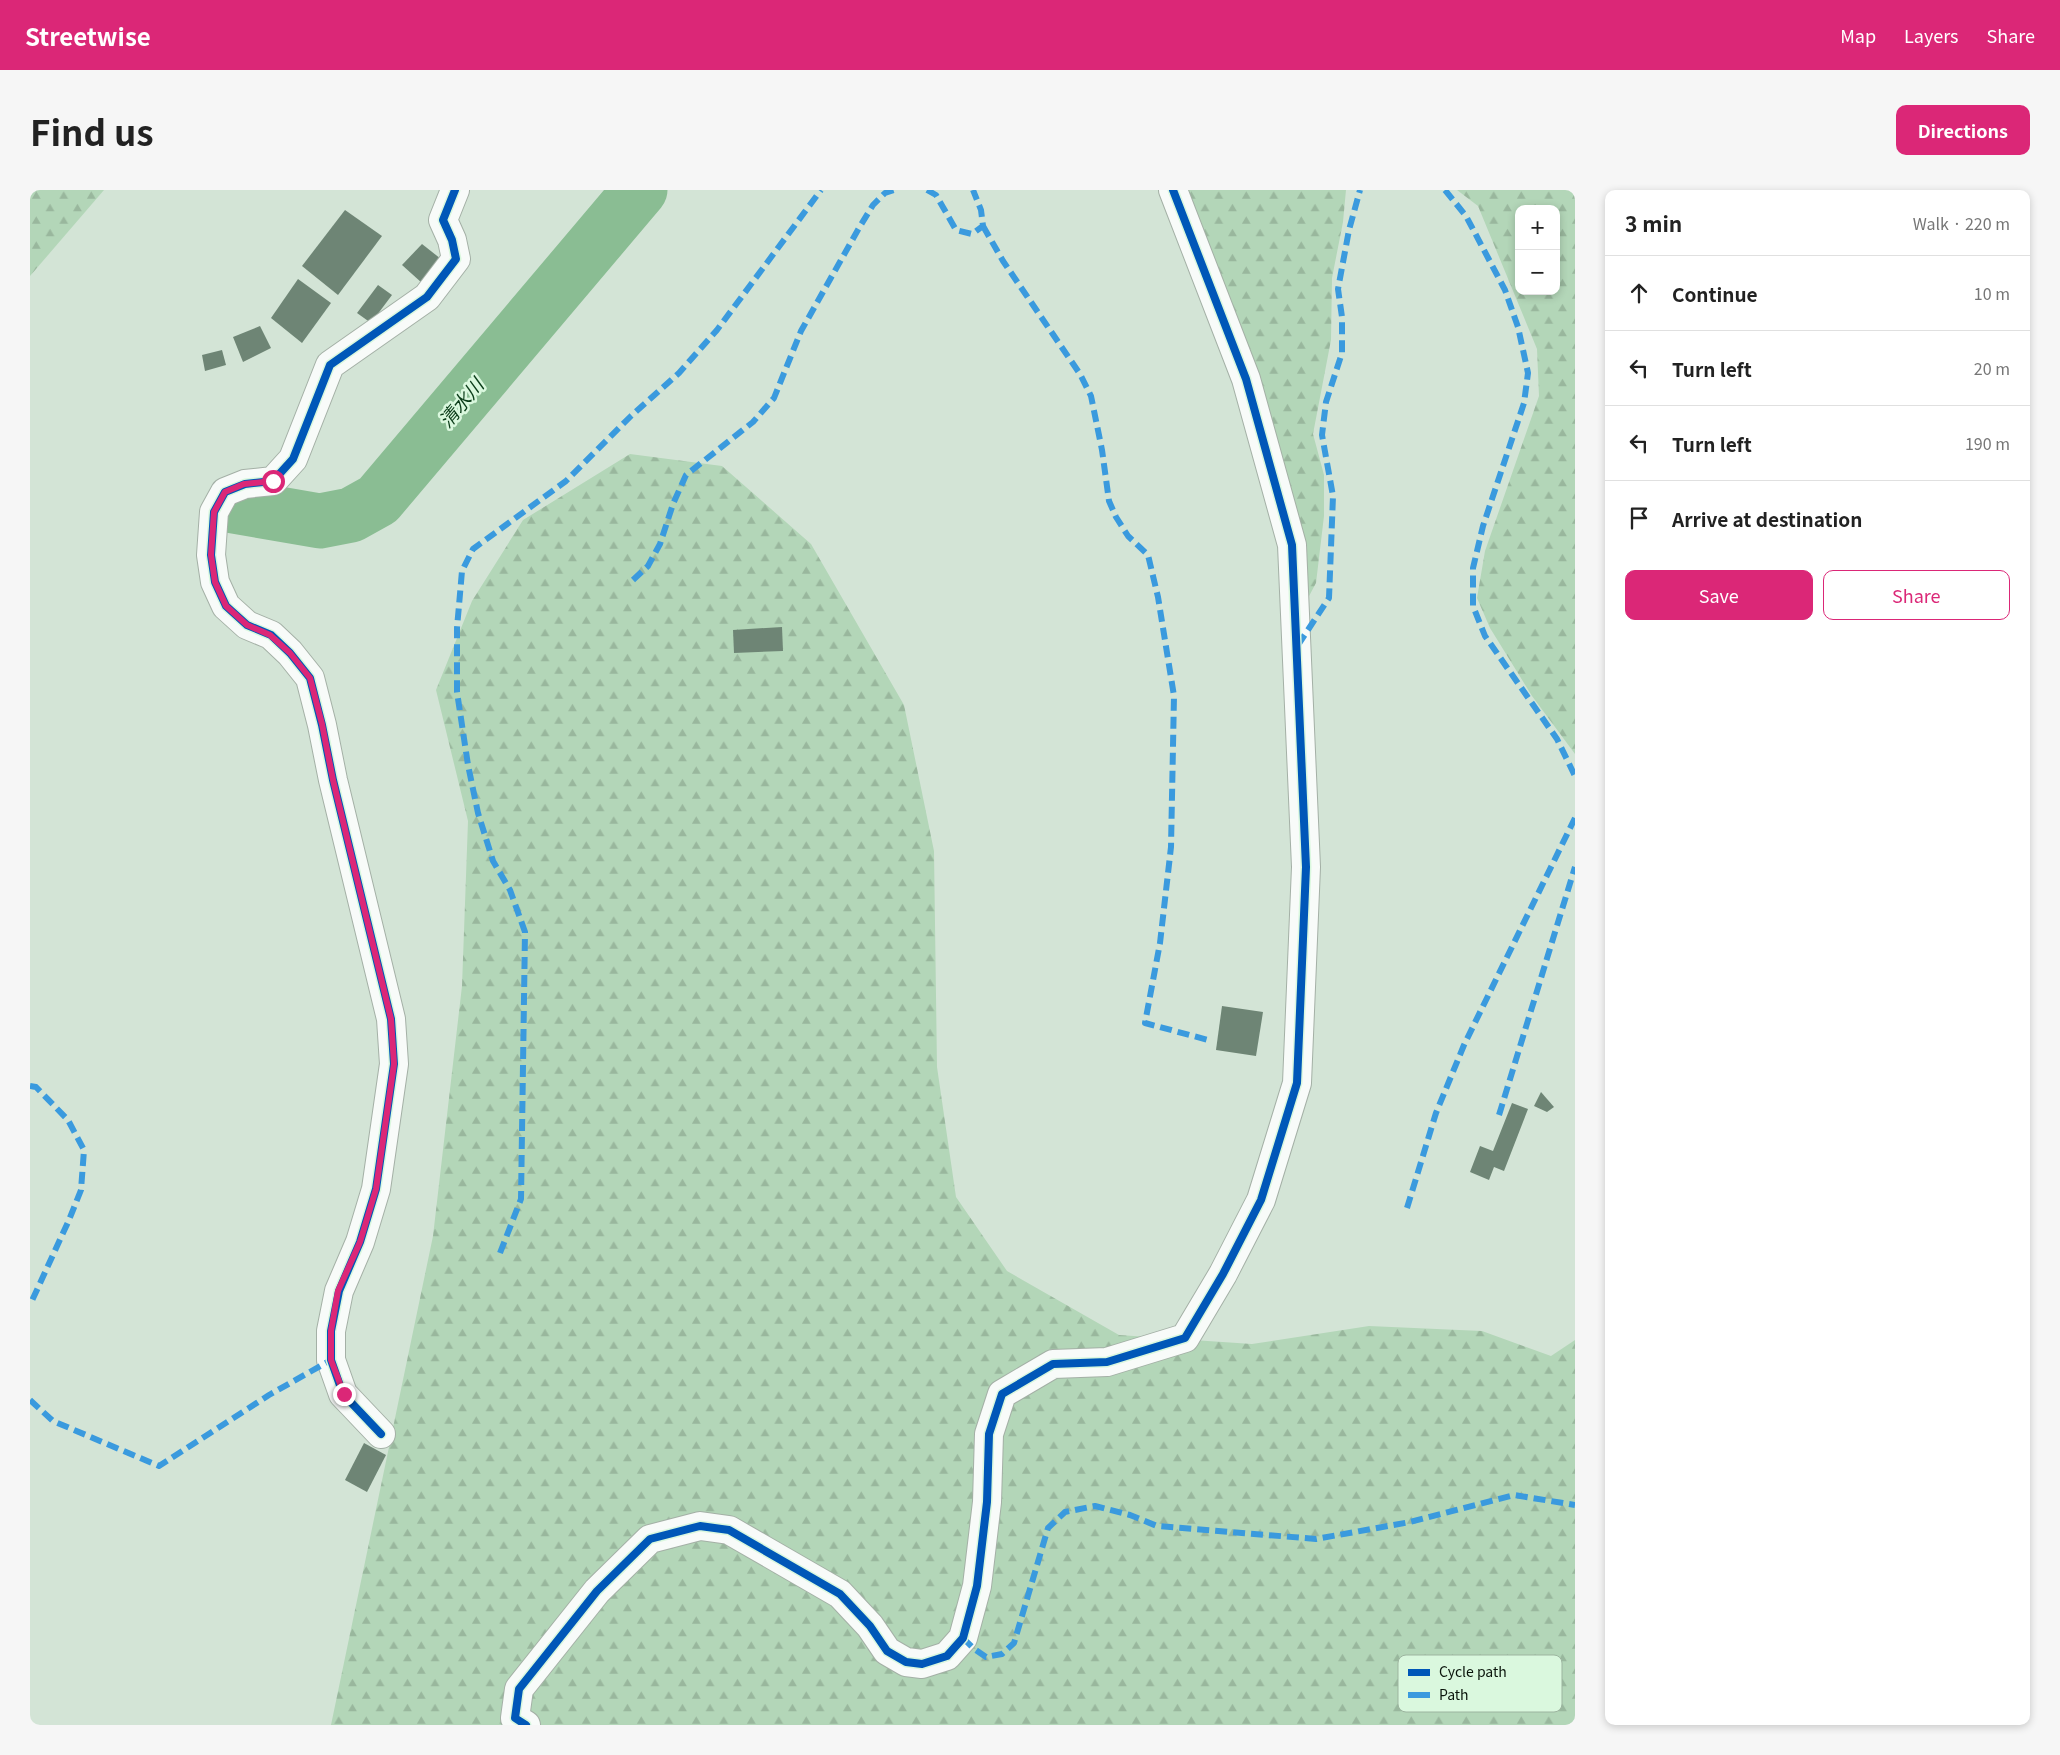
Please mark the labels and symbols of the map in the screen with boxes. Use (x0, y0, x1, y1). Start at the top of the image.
water label: 清水川 (431, 370, 490, 433)
route start (262, 470, 285, 493)
route end (333, 1383, 356, 1406)
legend (1398, 1655, 1562, 1712)
text: Cycle path (1439, 1661, 1507, 1681)
text: Path (1439, 1684, 1469, 1704)

